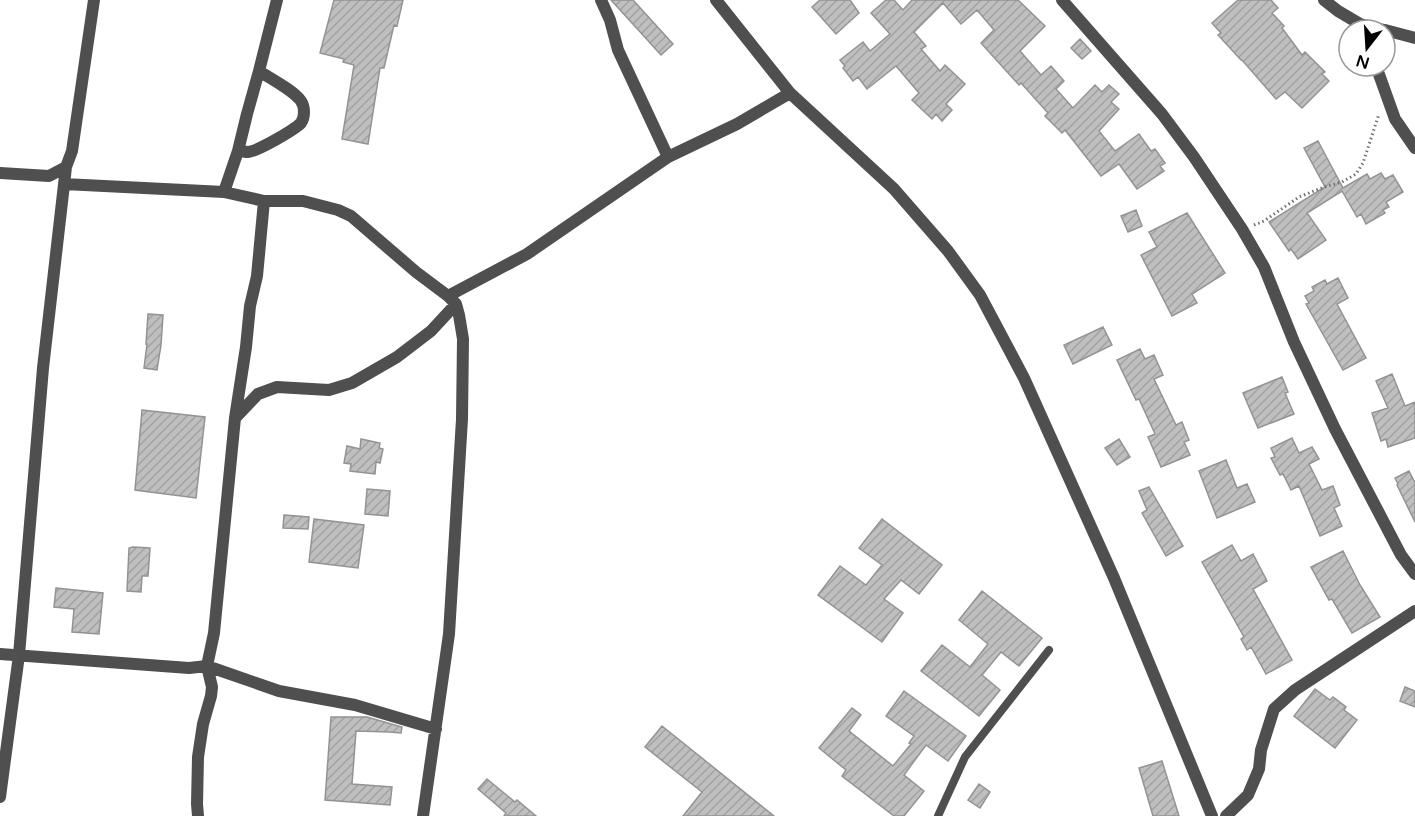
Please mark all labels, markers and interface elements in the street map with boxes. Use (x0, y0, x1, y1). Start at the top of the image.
north arrow (1337, 18, 1397, 78)
text: N (1354, 50, 1372, 73)

